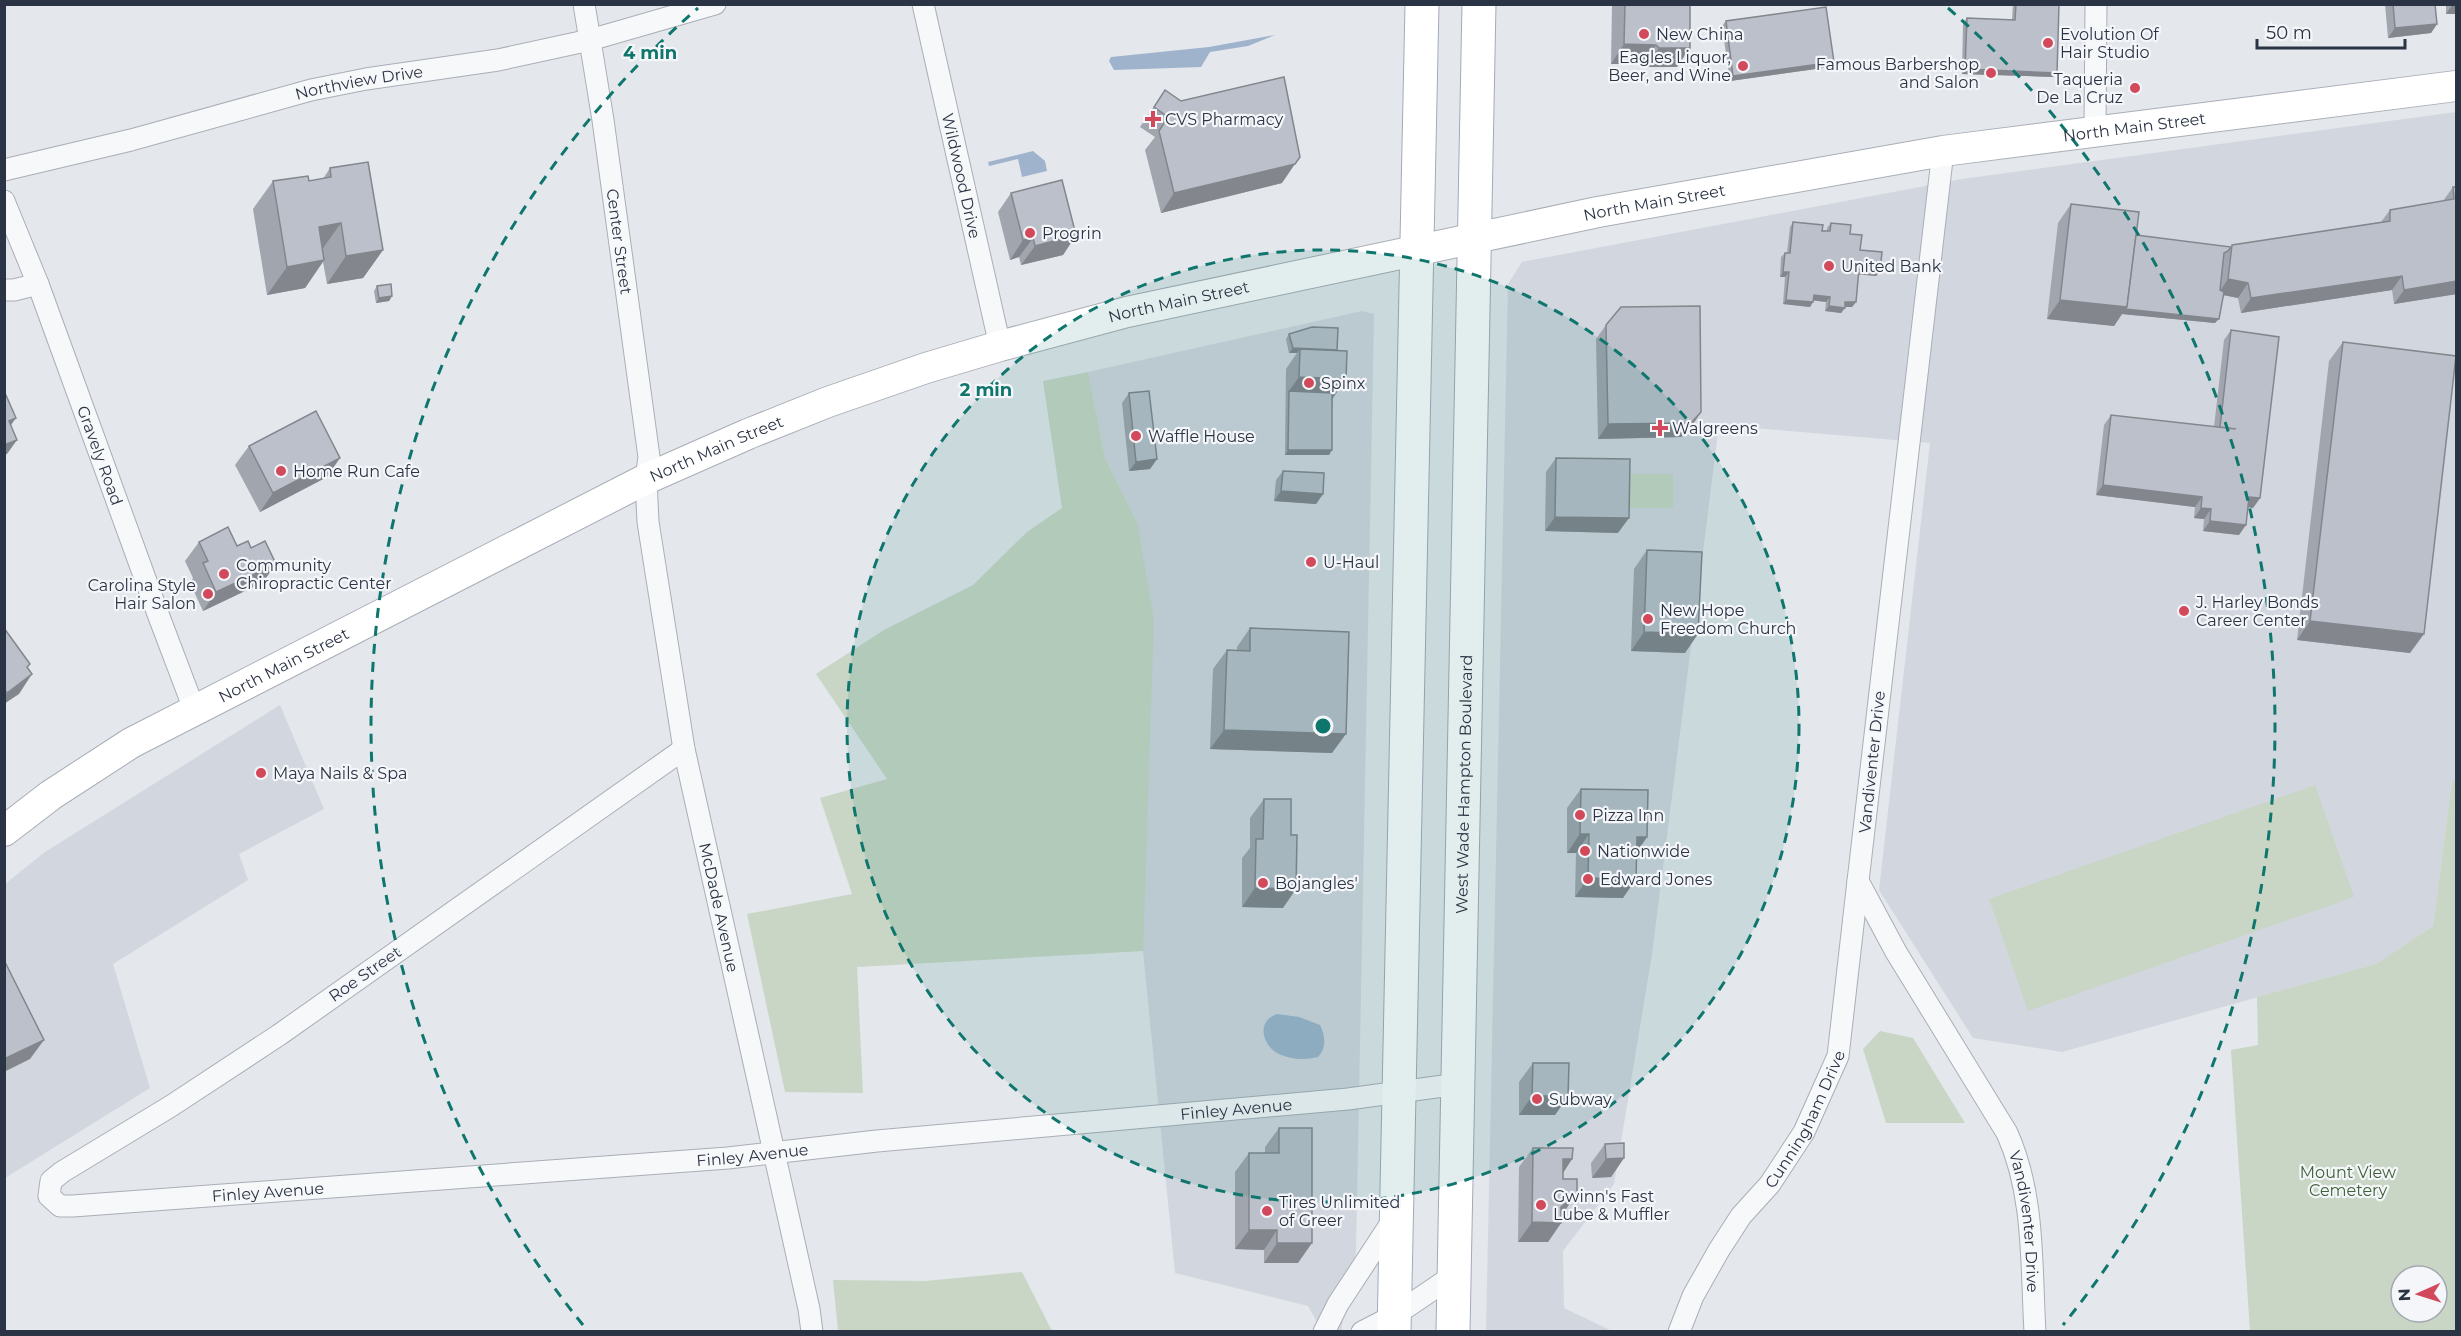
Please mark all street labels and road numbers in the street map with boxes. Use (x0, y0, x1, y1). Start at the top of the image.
street label: Northview Drive (293, 61, 424, 103)
street label: North Main Street (2062, 108, 2207, 145)
street label: Wildwood Drive (938, 111, 985, 240)
street label: North Main Street (1582, 180, 1727, 224)
street label: Center Street (603, 187, 636, 296)
street label: North Main Street (1106, 277, 1251, 326)
street label: Gravely Road (74, 403, 127, 508)
street label: North Main Street (647, 411, 786, 486)
street label: North Main Street (215, 623, 352, 706)
street label: West Wade Hampton Boulevard (1452, 654, 1476, 914)
street label: Vandiventer Drive (1855, 690, 1889, 834)
street label: McDade Avenue (696, 841, 743, 974)
street label: Roe Street (325, 942, 405, 1006)
street label: Cunningham Drive (1761, 1050, 1848, 1191)
street label: Finley Avenue (1179, 1095, 1293, 1123)
street label: Finley Avenue (696, 1139, 809, 1170)
street label: Vandiventer Drive (2005, 1148, 2043, 1293)
street label: Finley Avenue (211, 1178, 325, 1205)

